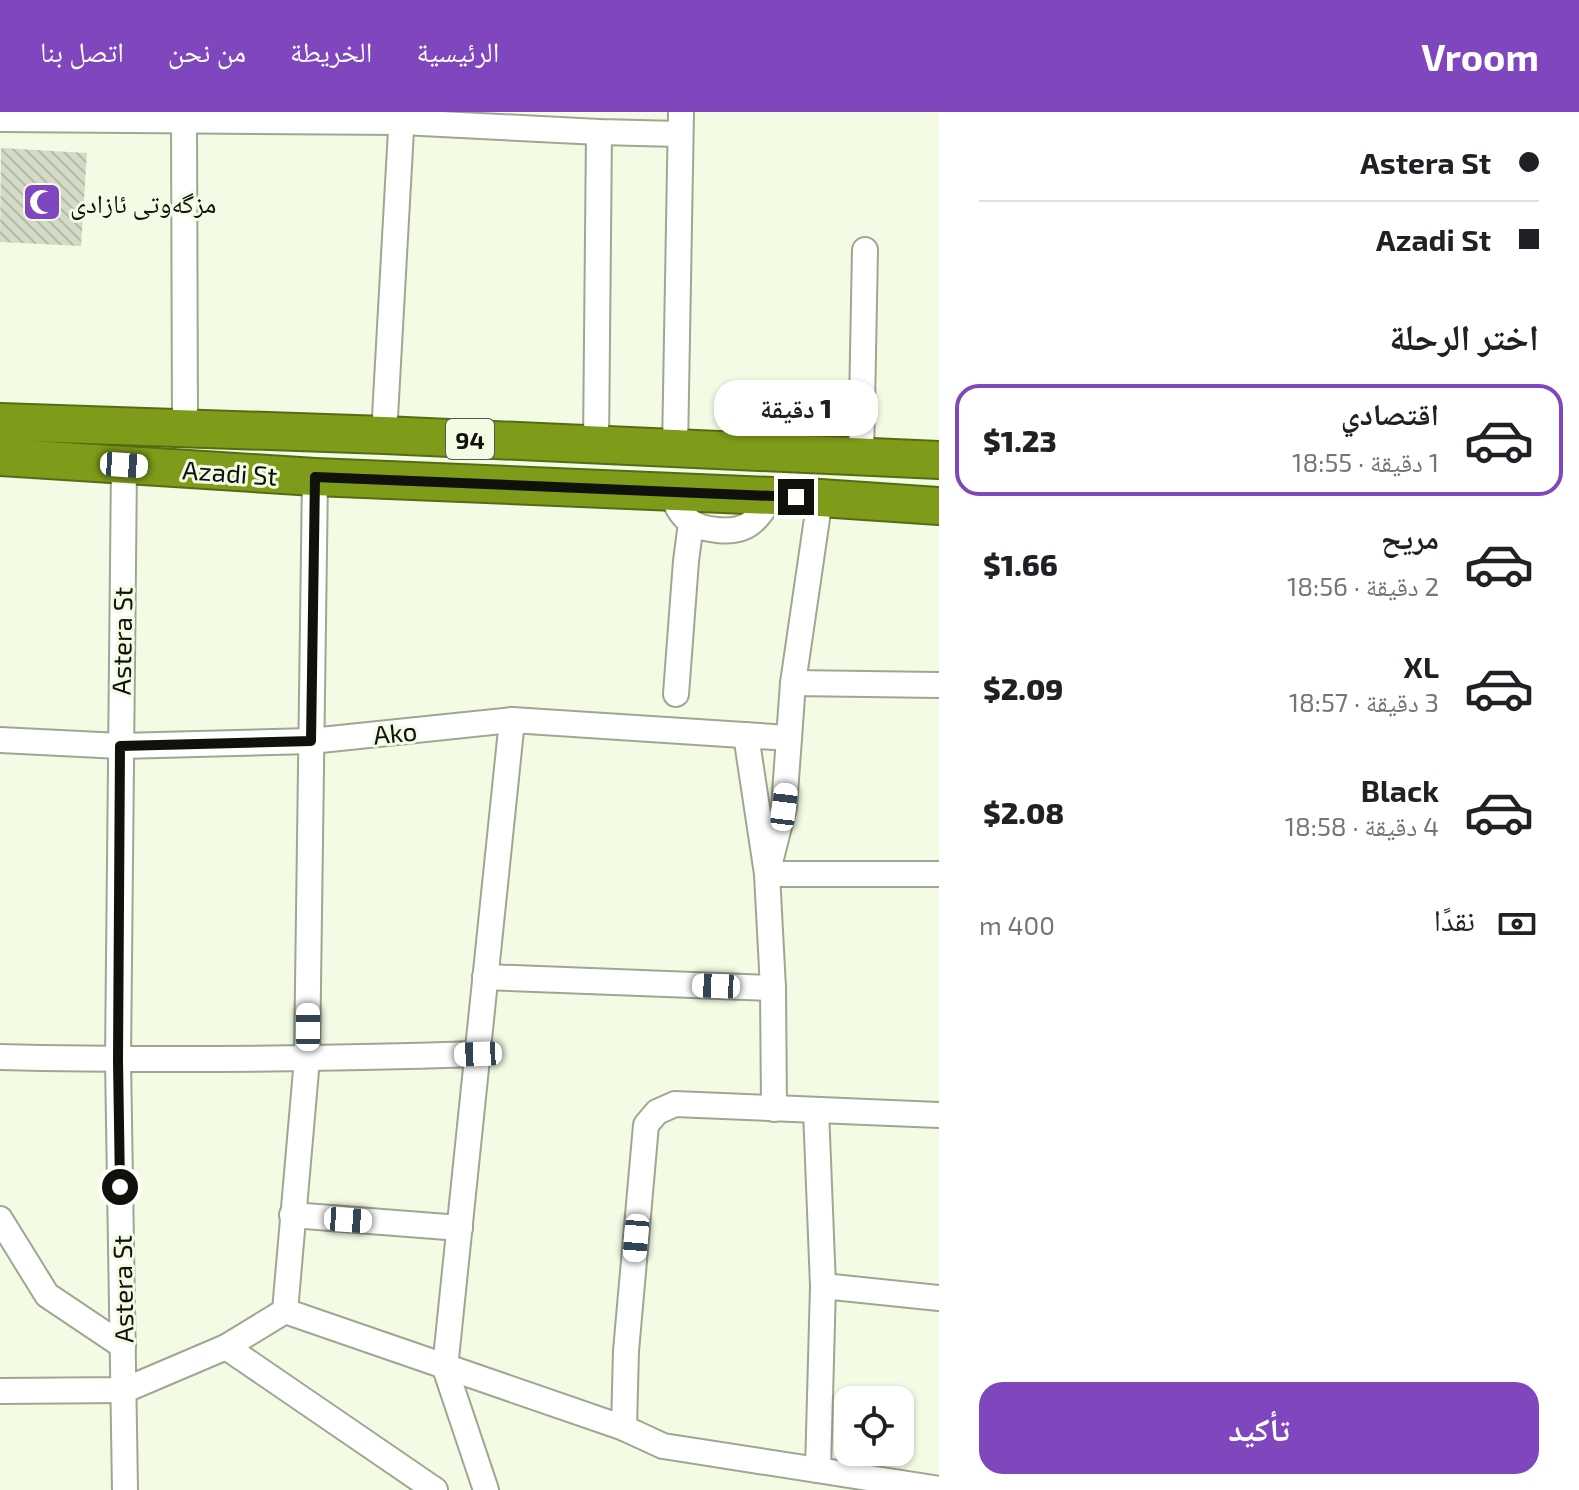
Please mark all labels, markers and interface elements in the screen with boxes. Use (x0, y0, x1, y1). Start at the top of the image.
text: Vroom (1421, 33, 1539, 79)
text: اتصل بنا (40, 34, 124, 68)
text: من نحن (168, 34, 246, 68)
text: الخريطة (290, 34, 372, 68)
text: الرئيسية (416, 34, 499, 68)
text: Astera St (1360, 144, 1491, 180)
mosque icon: مزگەوتی ئازادی (21, 181, 63, 223)
place label: مزگەوتی ئازادی (70, 187, 216, 220)
text: Azadi St (1376, 221, 1491, 257)
text: اختر الرحلة (1389, 314, 1539, 357)
callout: 1 دقيقة (714, 381, 878, 437)
text: 1 دقيقة (760, 392, 832, 423)
text: اقتصادي (1341, 395, 1439, 431)
icon: car (1463, 404, 1535, 476)
road number: 94 (446, 419, 494, 459)
text: $1.23 (983, 422, 1057, 458)
text: 1 دقيقة · 18:55 (1292, 446, 1439, 477)
car (99, 451, 149, 479)
street label: Azadi St (181, 453, 279, 491)
route end (778, 479, 814, 515)
text: مريح (1381, 519, 1439, 555)
icon: car (1463, 528, 1535, 600)
text: $1.66 (983, 546, 1058, 582)
text: 2 دقيقة · 18:56 (1287, 570, 1439, 601)
street label: Astera St (105, 587, 137, 695)
text: XL (1404, 648, 1439, 684)
icon: car (1463, 652, 1535, 724)
text: $2.09 (983, 670, 1063, 706)
text: 3 دقيقة · 18:57 (1289, 686, 1439, 717)
street label: Ako (372, 714, 418, 750)
text: Black (1361, 772, 1439, 808)
icon: car (1463, 776, 1535, 848)
car (769, 782, 799, 832)
text: $2.08 (983, 794, 1064, 830)
text: 4 دقيقة · 18:58 (1285, 810, 1439, 841)
text: نقدًا (1434, 901, 1475, 937)
icon: cash (1495, 902, 1539, 946)
text: 400 m (979, 909, 1055, 940)
car (692, 973, 740, 999)
car (296, 1003, 320, 1051)
car (454, 1041, 502, 1067)
route start (102, 1169, 138, 1205)
car (323, 1206, 373, 1234)
car (622, 1213, 650, 1263)
street label: Astera St (106, 1235, 138, 1343)
button: تأكيد (979, 1382, 1539, 1474)
map controls (834, 1386, 914, 1466)
button: locate (834, 1386, 914, 1466)

